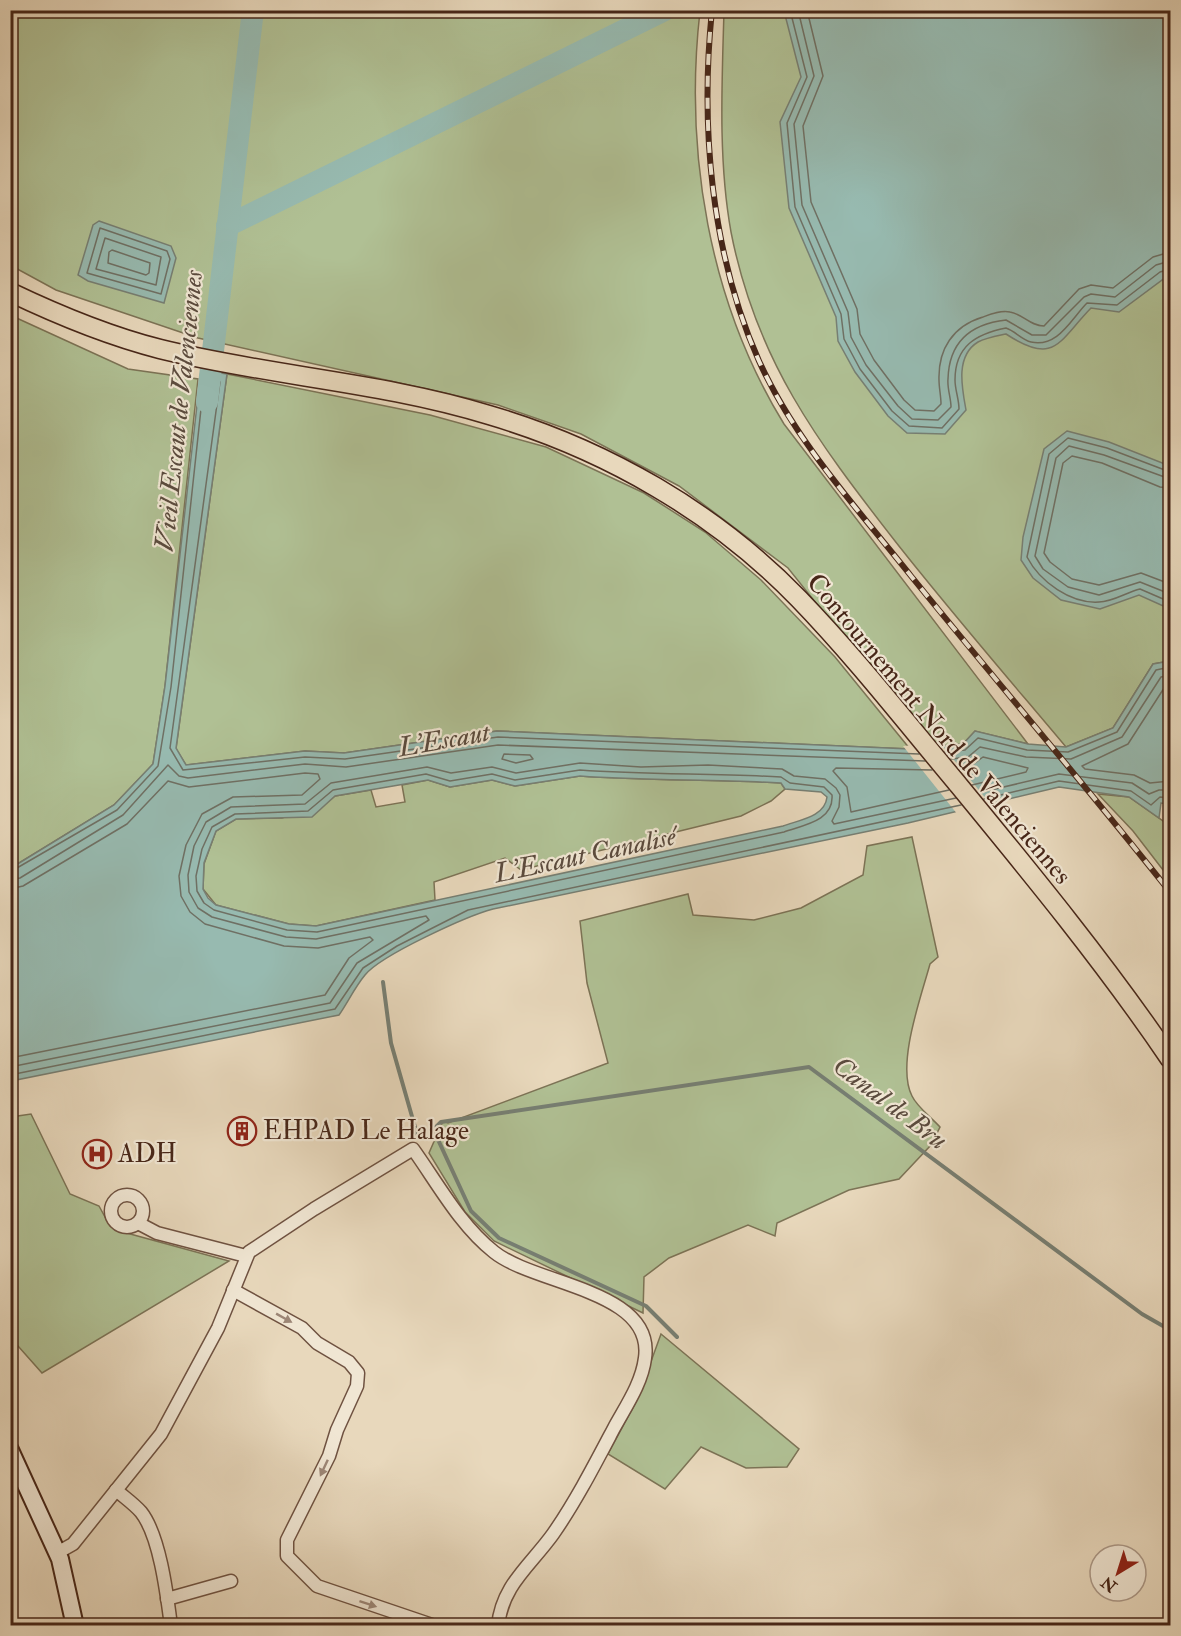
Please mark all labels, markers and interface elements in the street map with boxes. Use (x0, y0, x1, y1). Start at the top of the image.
water label: Vieil Escaut de Valenciennes (148, 268, 210, 553)
street label: Contournement Nord de Valenciennes (800, 567, 1078, 891)
water label: L'Escaut (395, 716, 494, 764)
water label: L'Escaut Canalisé (490, 819, 683, 891)
water label: Canal de Bru (826, 1049, 954, 1157)
building icon: EHPAD Le Halage (226, 1115, 258, 1147)
place label: EHPAD Le Halage (263, 1115, 469, 1147)
hospital icon: ADH (81, 1138, 113, 1170)
place label: ADH (117, 1138, 177, 1170)
one-way arrow (276, 1313, 293, 1323)
one-way arrow (319, 1459, 328, 1476)
north arrow (1088, 1543, 1148, 1603)
text: N (1097, 1571, 1122, 1597)
one-way arrow (359, 1599, 377, 1609)

